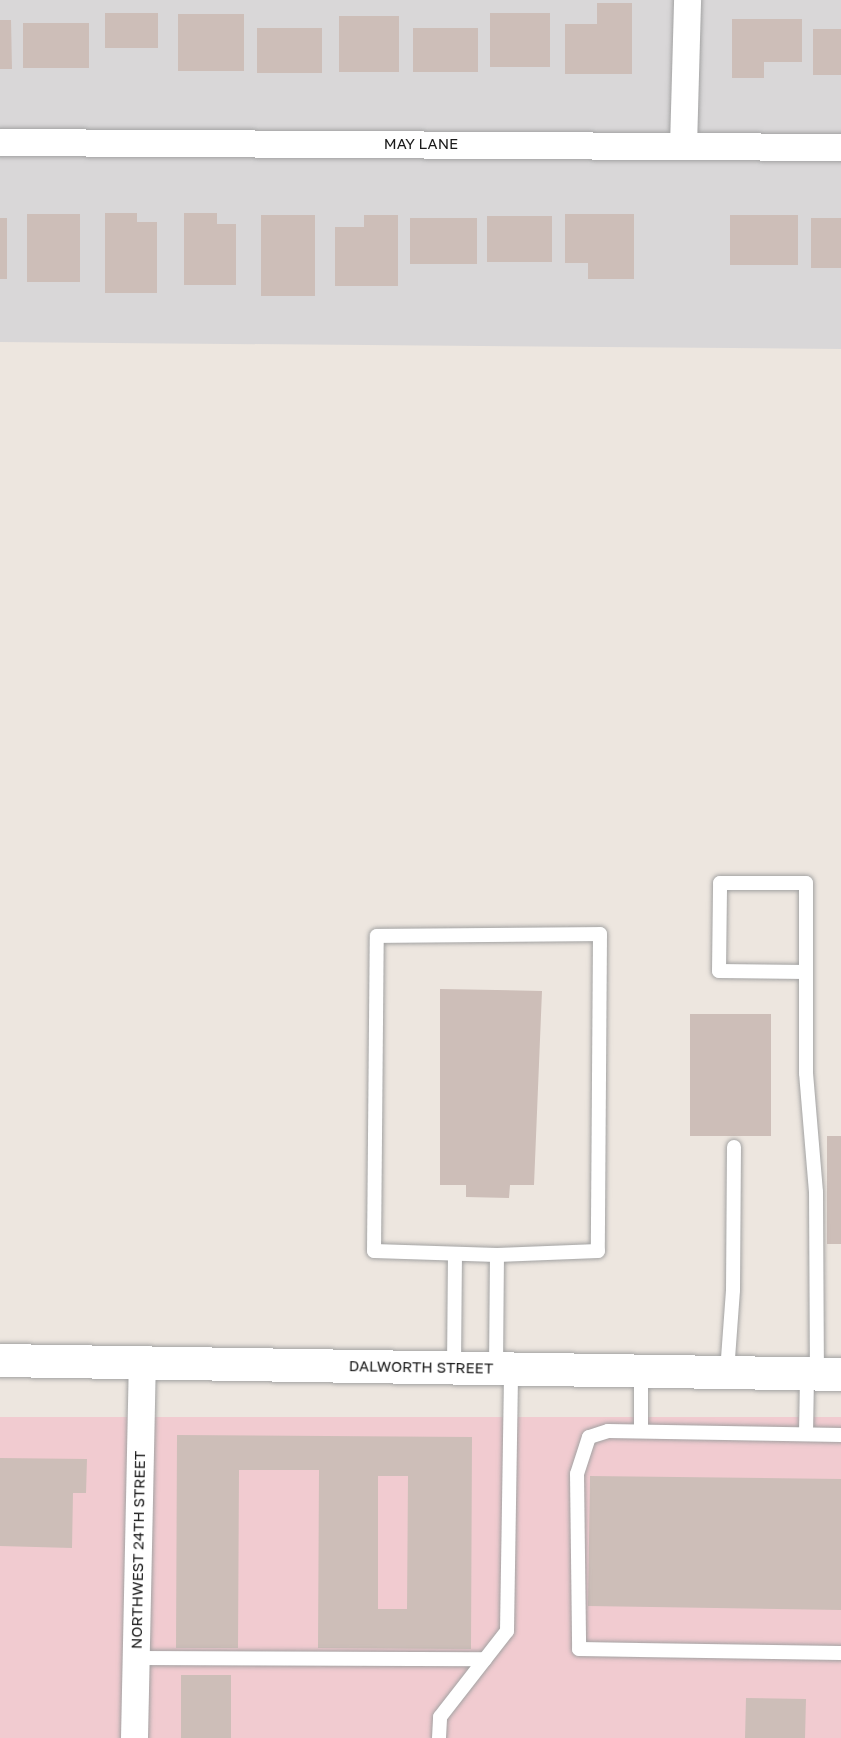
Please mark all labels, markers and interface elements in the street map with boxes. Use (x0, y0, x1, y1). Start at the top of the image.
street label: MAY LANE (384, 135, 458, 153)
street label: DALWORTH STREET (349, 1357, 493, 1377)
street label: NORTHWEST 24TH STREET (127, 1451, 149, 1649)

